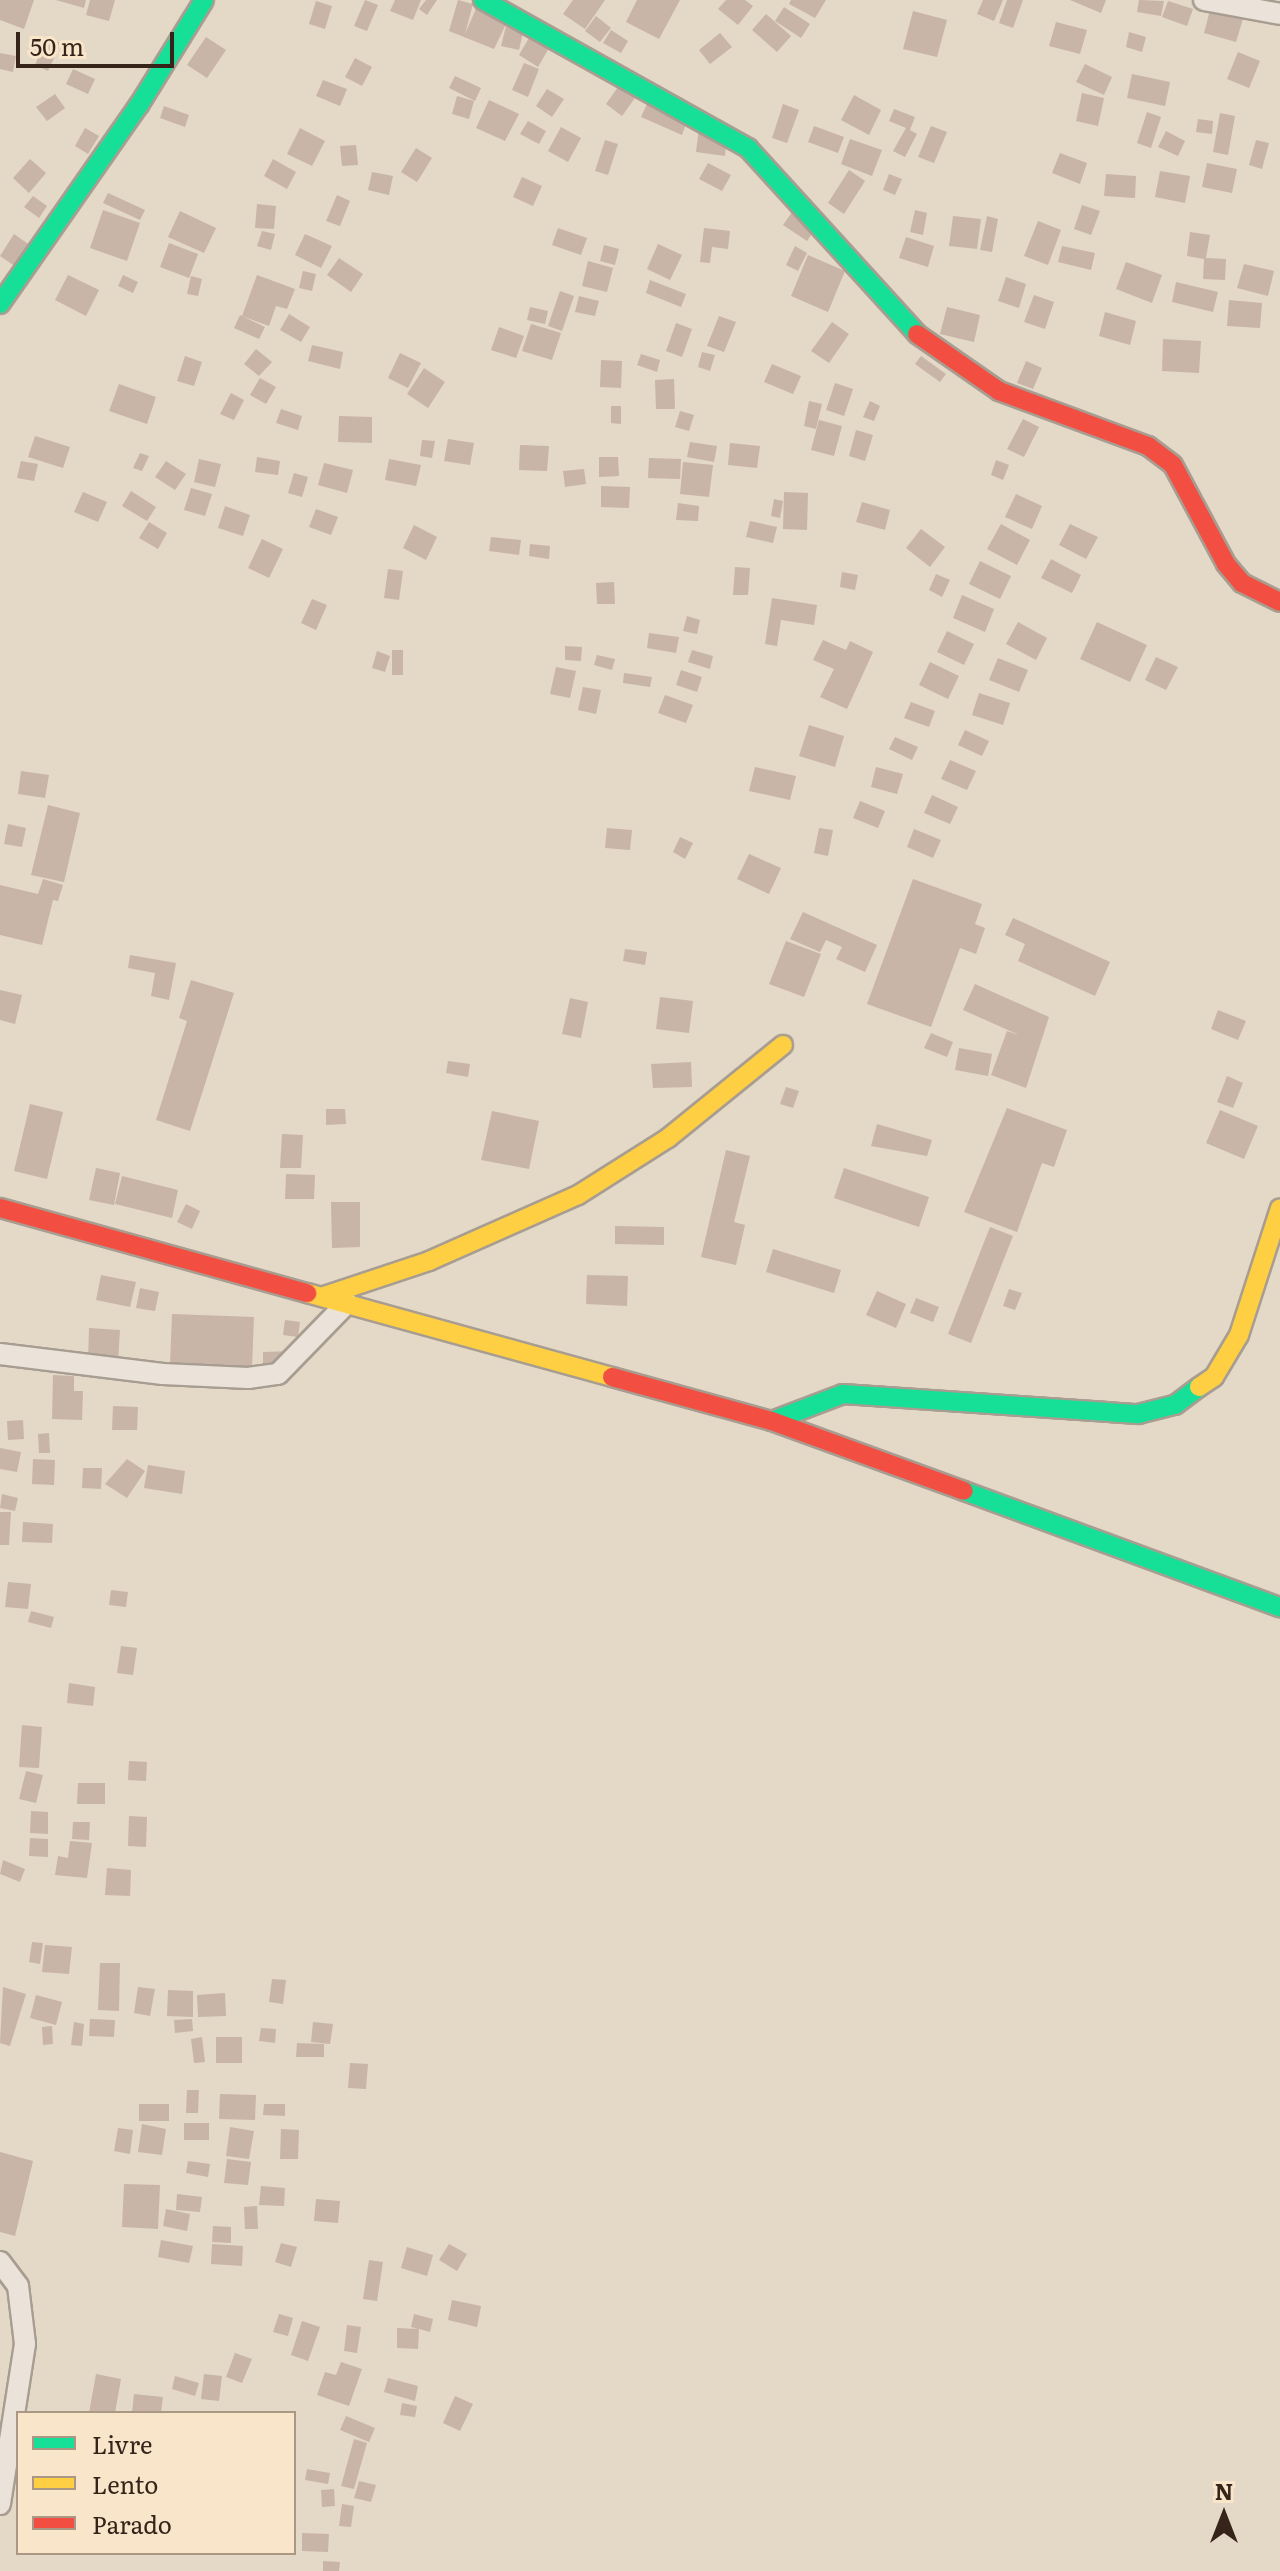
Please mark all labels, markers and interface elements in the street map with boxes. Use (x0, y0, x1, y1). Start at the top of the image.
scale bar (20, 16, 178, 66)
text: 50 m (30, 28, 84, 63)
legend (16, 2411, 296, 2555)
text: Livre (92, 2426, 152, 2461)
text: Lento (92, 2466, 158, 2501)
text: N (1215, 2474, 1233, 2507)
north arrow (1184, 2475, 1264, 2555)
text: Parado (92, 2506, 172, 2541)

